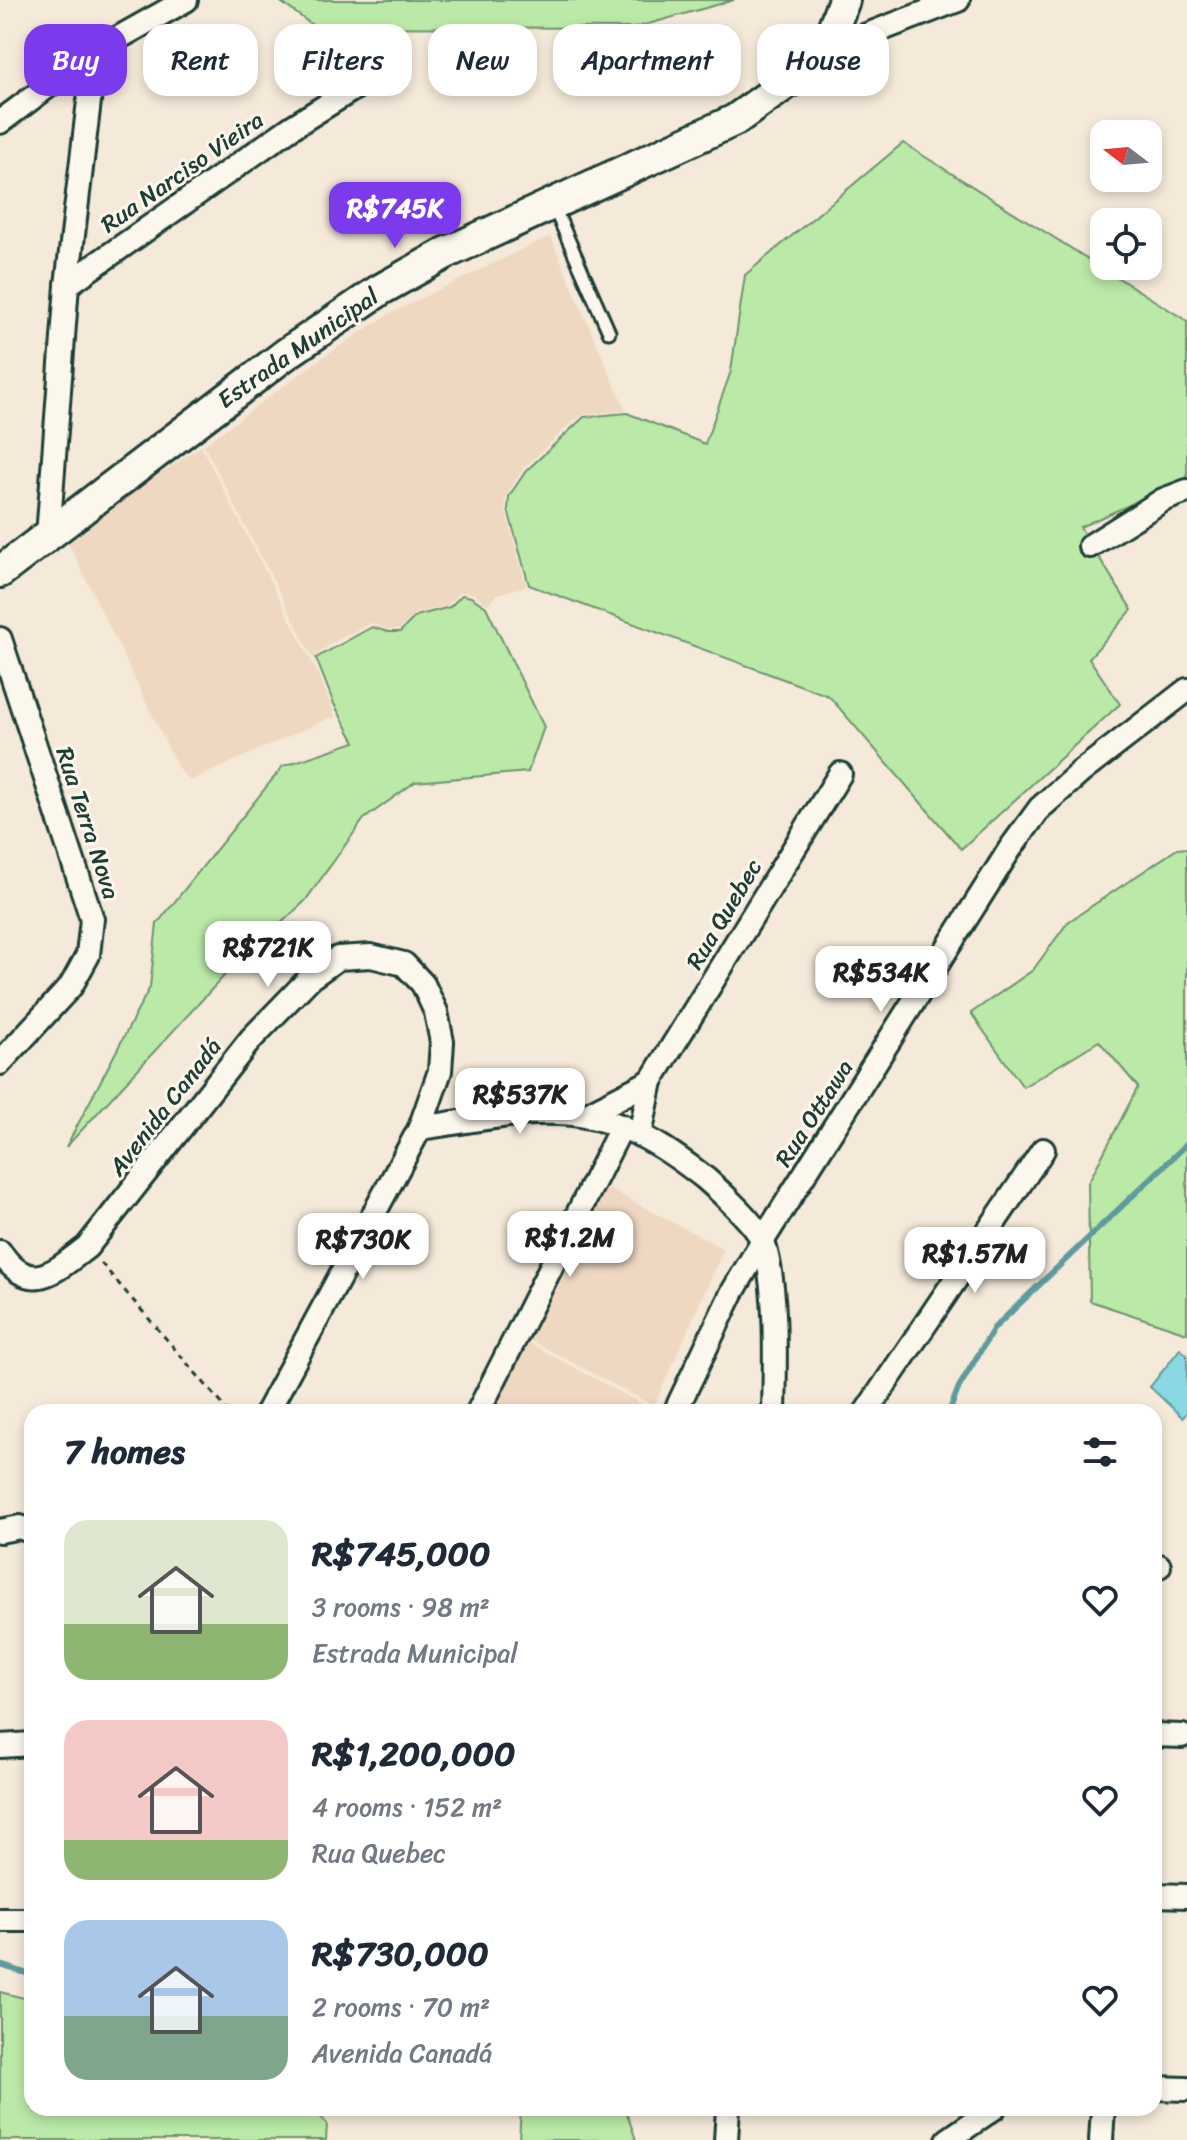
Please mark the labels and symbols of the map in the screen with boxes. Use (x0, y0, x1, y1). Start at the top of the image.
street label: Rua Narciso Vieira (91, 100, 273, 244)
north arrow (1090, 120, 1162, 192)
pin: R$745K (330, 182, 460, 250)
street label: Estrada Municipal (208, 276, 389, 420)
street label: Rua Terra Nova (44, 741, 132, 905)
street label: Rua Quebec (674, 850, 774, 978)
pin: R$721K (203, 921, 333, 989)
pin: R$534K (816, 946, 946, 1014)
street label: Avenida Canadá (97, 1028, 233, 1186)
street label: Rua Ottawa (763, 1050, 865, 1176)
pin: R$537K (455, 1068, 585, 1136)
pin: R$1.2M (505, 1211, 635, 1279)
pin: R$730K (298, 1213, 428, 1281)
pin: R$1.57M (901, 1227, 1049, 1295)

